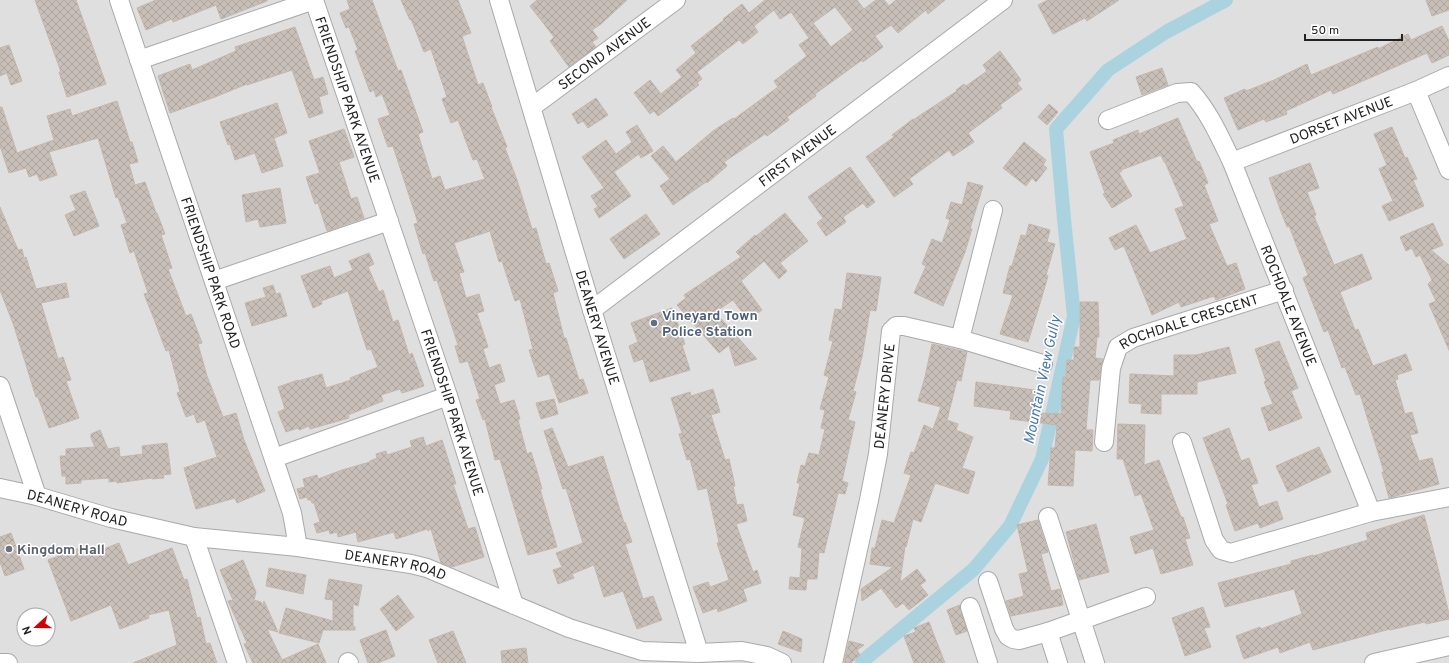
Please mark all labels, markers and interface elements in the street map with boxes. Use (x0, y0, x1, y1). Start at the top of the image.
street label: FRIENDSHIP PARK AVENUE (310, 15, 382, 185)
street label: SECOND AVENUE (556, 15, 655, 94)
scale bar (1305, 16, 1402, 42)
text: 50 m (1311, 23, 1339, 39)
street label: DORSET AVENUE (1288, 94, 1396, 149)
street label: FIRST AVENUE (756, 122, 840, 191)
street label: FRIENDSHIP PARK ROAD (176, 195, 243, 352)
street label: ROCHDALE AVENUE (1256, 243, 1319, 369)
street label: DEANERY AVENUE (571, 269, 622, 387)
street label: ROCHDALE CRESCENT (1117, 292, 1261, 354)
place label: Vineyard Town Police Station (662, 308, 758, 341)
water label: Mountain View Gully (1021, 313, 1067, 446)
marker: Vineyard Town Police Station (649, 318, 659, 328)
street label: FRIENDSHIP PARK AVENUE (416, 327, 486, 498)
street label: DEANERY DRIVE (872, 343, 900, 450)
street label: DEANERY ROAD (25, 487, 129, 532)
place label: Kingdom Hall (17, 542, 105, 559)
marker: Kingdom Hall (4, 544, 14, 554)
street label: DEANERY ROAD (343, 547, 449, 585)
north arrow (16, 607, 56, 647)
text: N (20, 624, 36, 636)

